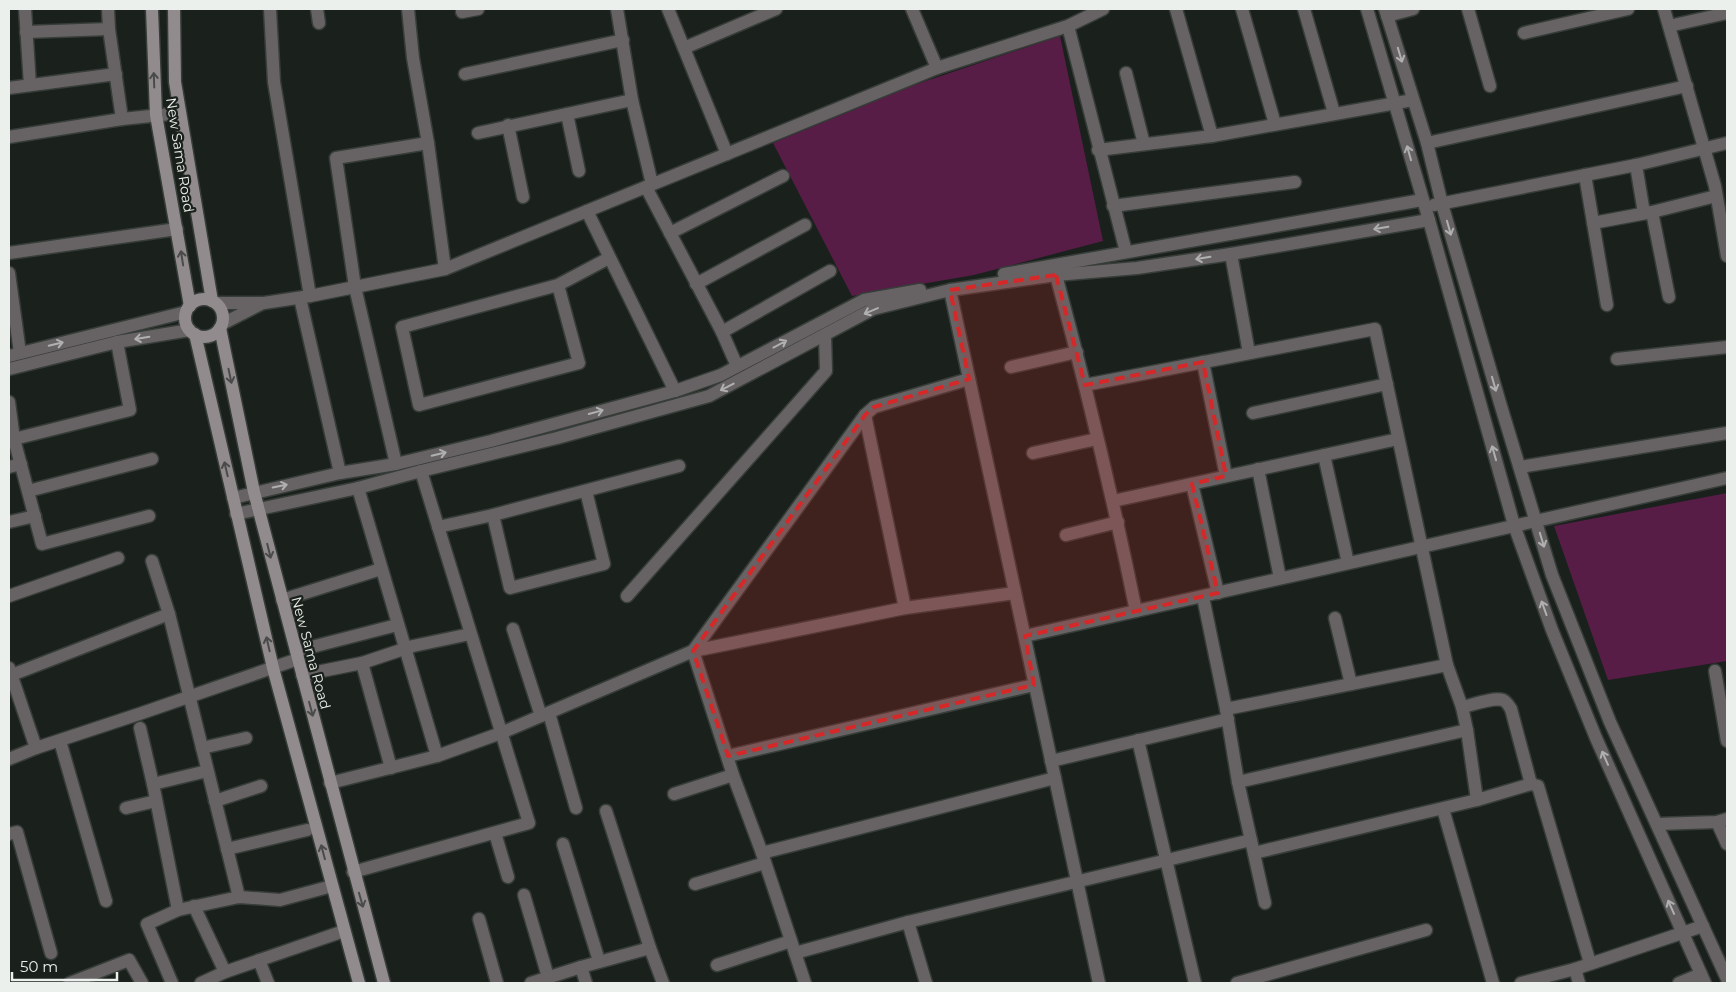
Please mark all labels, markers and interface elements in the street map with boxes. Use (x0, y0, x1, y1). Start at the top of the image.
one-way arrow (1395, 47, 1405, 63)
one-way arrow (150, 72, 159, 88)
street label: New Sama Road (162, 96, 198, 214)
one-way arrow (1403, 146, 1413, 162)
one-way arrow (1445, 220, 1455, 236)
one-way arrow (1373, 224, 1389, 234)
one-way arrow (176, 250, 186, 266)
one-way arrow (1195, 254, 1211, 264)
one-way arrow (864, 307, 879, 317)
one-way arrow (134, 333, 150, 343)
one-way arrow (773, 338, 787, 348)
one-way arrow (48, 339, 64, 348)
one-way arrow (225, 367, 235, 383)
one-way arrow (1490, 376, 1500, 392)
one-way arrow (720, 383, 735, 392)
one-way arrow (588, 407, 604, 417)
one-way arrow (1489, 446, 1498, 462)
one-way arrow (430, 449, 446, 458)
one-way arrow (221, 462, 230, 478)
one-way arrow (271, 481, 287, 490)
one-way arrow (1537, 532, 1547, 548)
one-way arrow (265, 543, 275, 559)
street label: New Sama Road (287, 595, 335, 711)
one-way arrow (1539, 601, 1548, 616)
one-way arrow (263, 637, 272, 653)
one-way arrow (307, 700, 316, 716)
one-way arrow (1600, 751, 1610, 766)
one-way arrow (318, 844, 327, 860)
one-way arrow (357, 891, 367, 907)
one-way arrow (1665, 900, 1675, 915)
scale bar (12, 950, 118, 982)
text: 50 m (20, 957, 58, 976)

